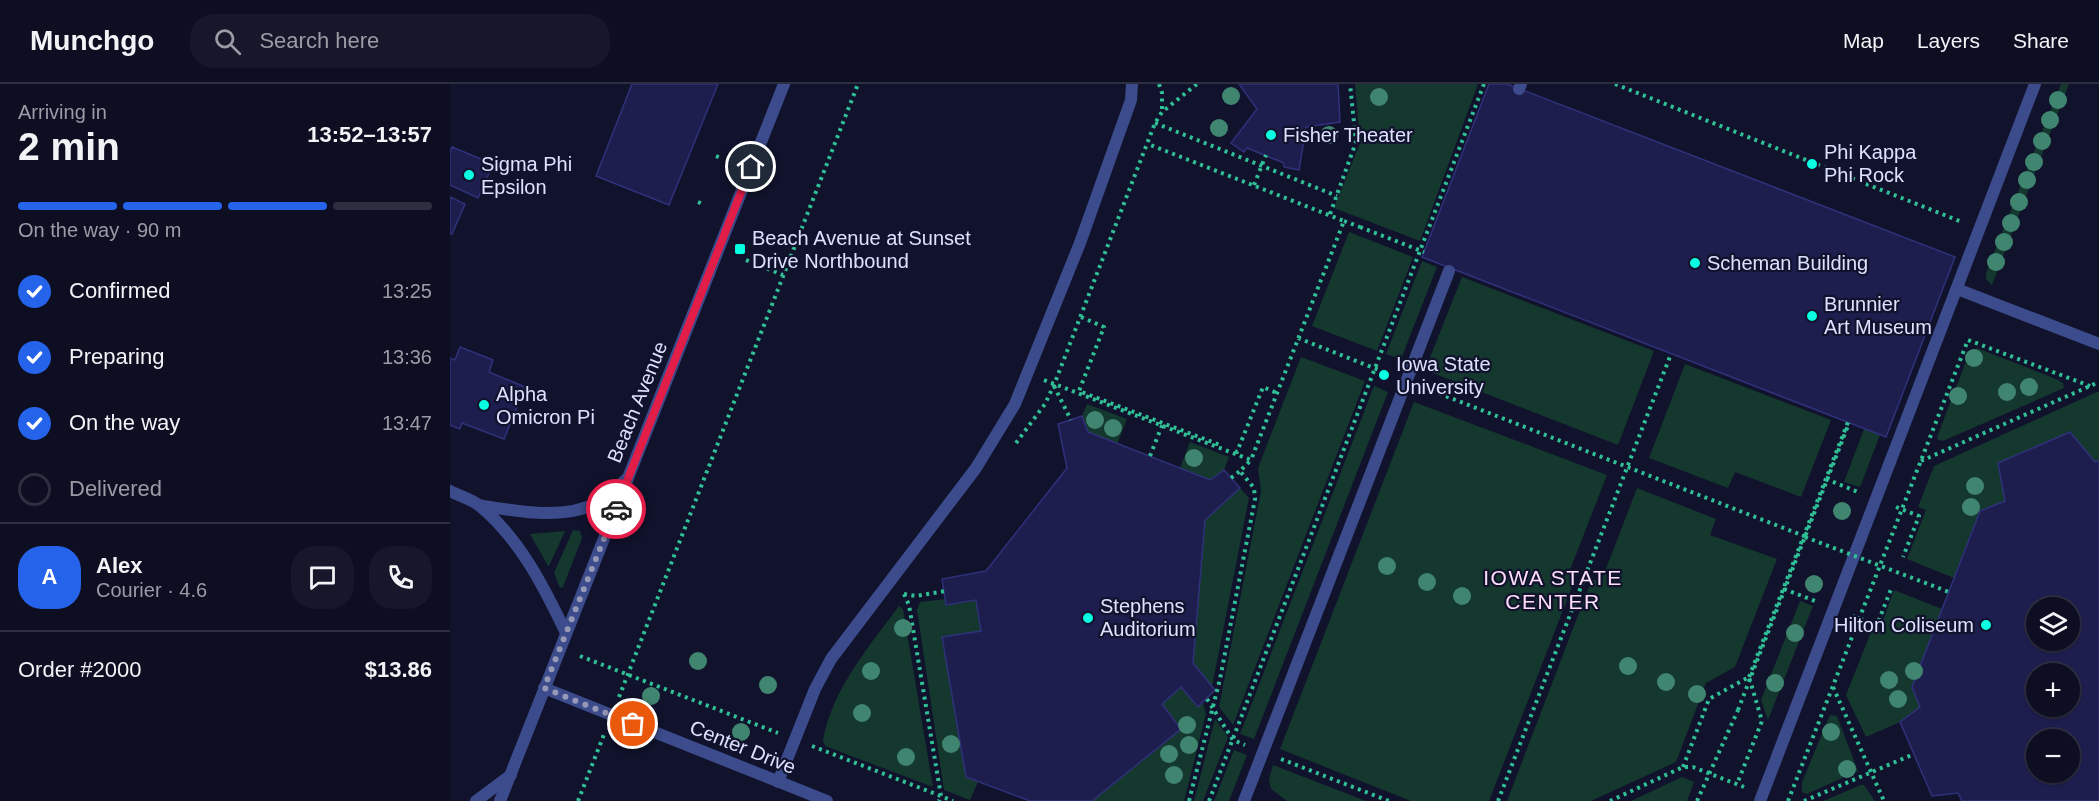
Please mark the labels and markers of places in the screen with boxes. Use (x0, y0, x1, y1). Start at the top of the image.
place label: Fisher Theater (1283, 124, 1413, 146)
marker: Fisher Theater (1264, 128, 1278, 142)
pin (725, 141, 776, 192)
place label: Phi Kappa Phi Rock (1824, 141, 1917, 186)
place label: Sigma Phi Epsilon (481, 153, 572, 198)
marker: Phi Kappa Phi Rock (1805, 157, 1819, 171)
marker: Sigma Phi Epsilon (462, 168, 476, 182)
place label: Beach Avenue at Sunset Drive Northbound (752, 227, 971, 272)
marker: Beach Avenue at Sunset Drive Northbound (733, 242, 747, 256)
place label: Scheman Building (1707, 252, 1868, 274)
marker: Scheman Building (1688, 256, 1702, 270)
place label: Brunnier Art Museum (1824, 293, 1932, 338)
marker: Brunnier Art Museum (1805, 309, 1819, 323)
place label: Iowa State University (1396, 353, 1491, 398)
marker: Iowa State University (1377, 368, 1391, 382)
place label: Alpha Omicron Pi (496, 383, 595, 428)
marker: Alpha Omicron Pi (477, 398, 491, 412)
place label: Stephens Auditorium (1100, 595, 1196, 640)
marker: Stephens Auditorium (1081, 611, 1095, 625)
place label: Hilton Coliseum (1834, 614, 1974, 636)
marker: Hilton Coliseum (1979, 618, 1993, 632)
pin (607, 698, 658, 749)

